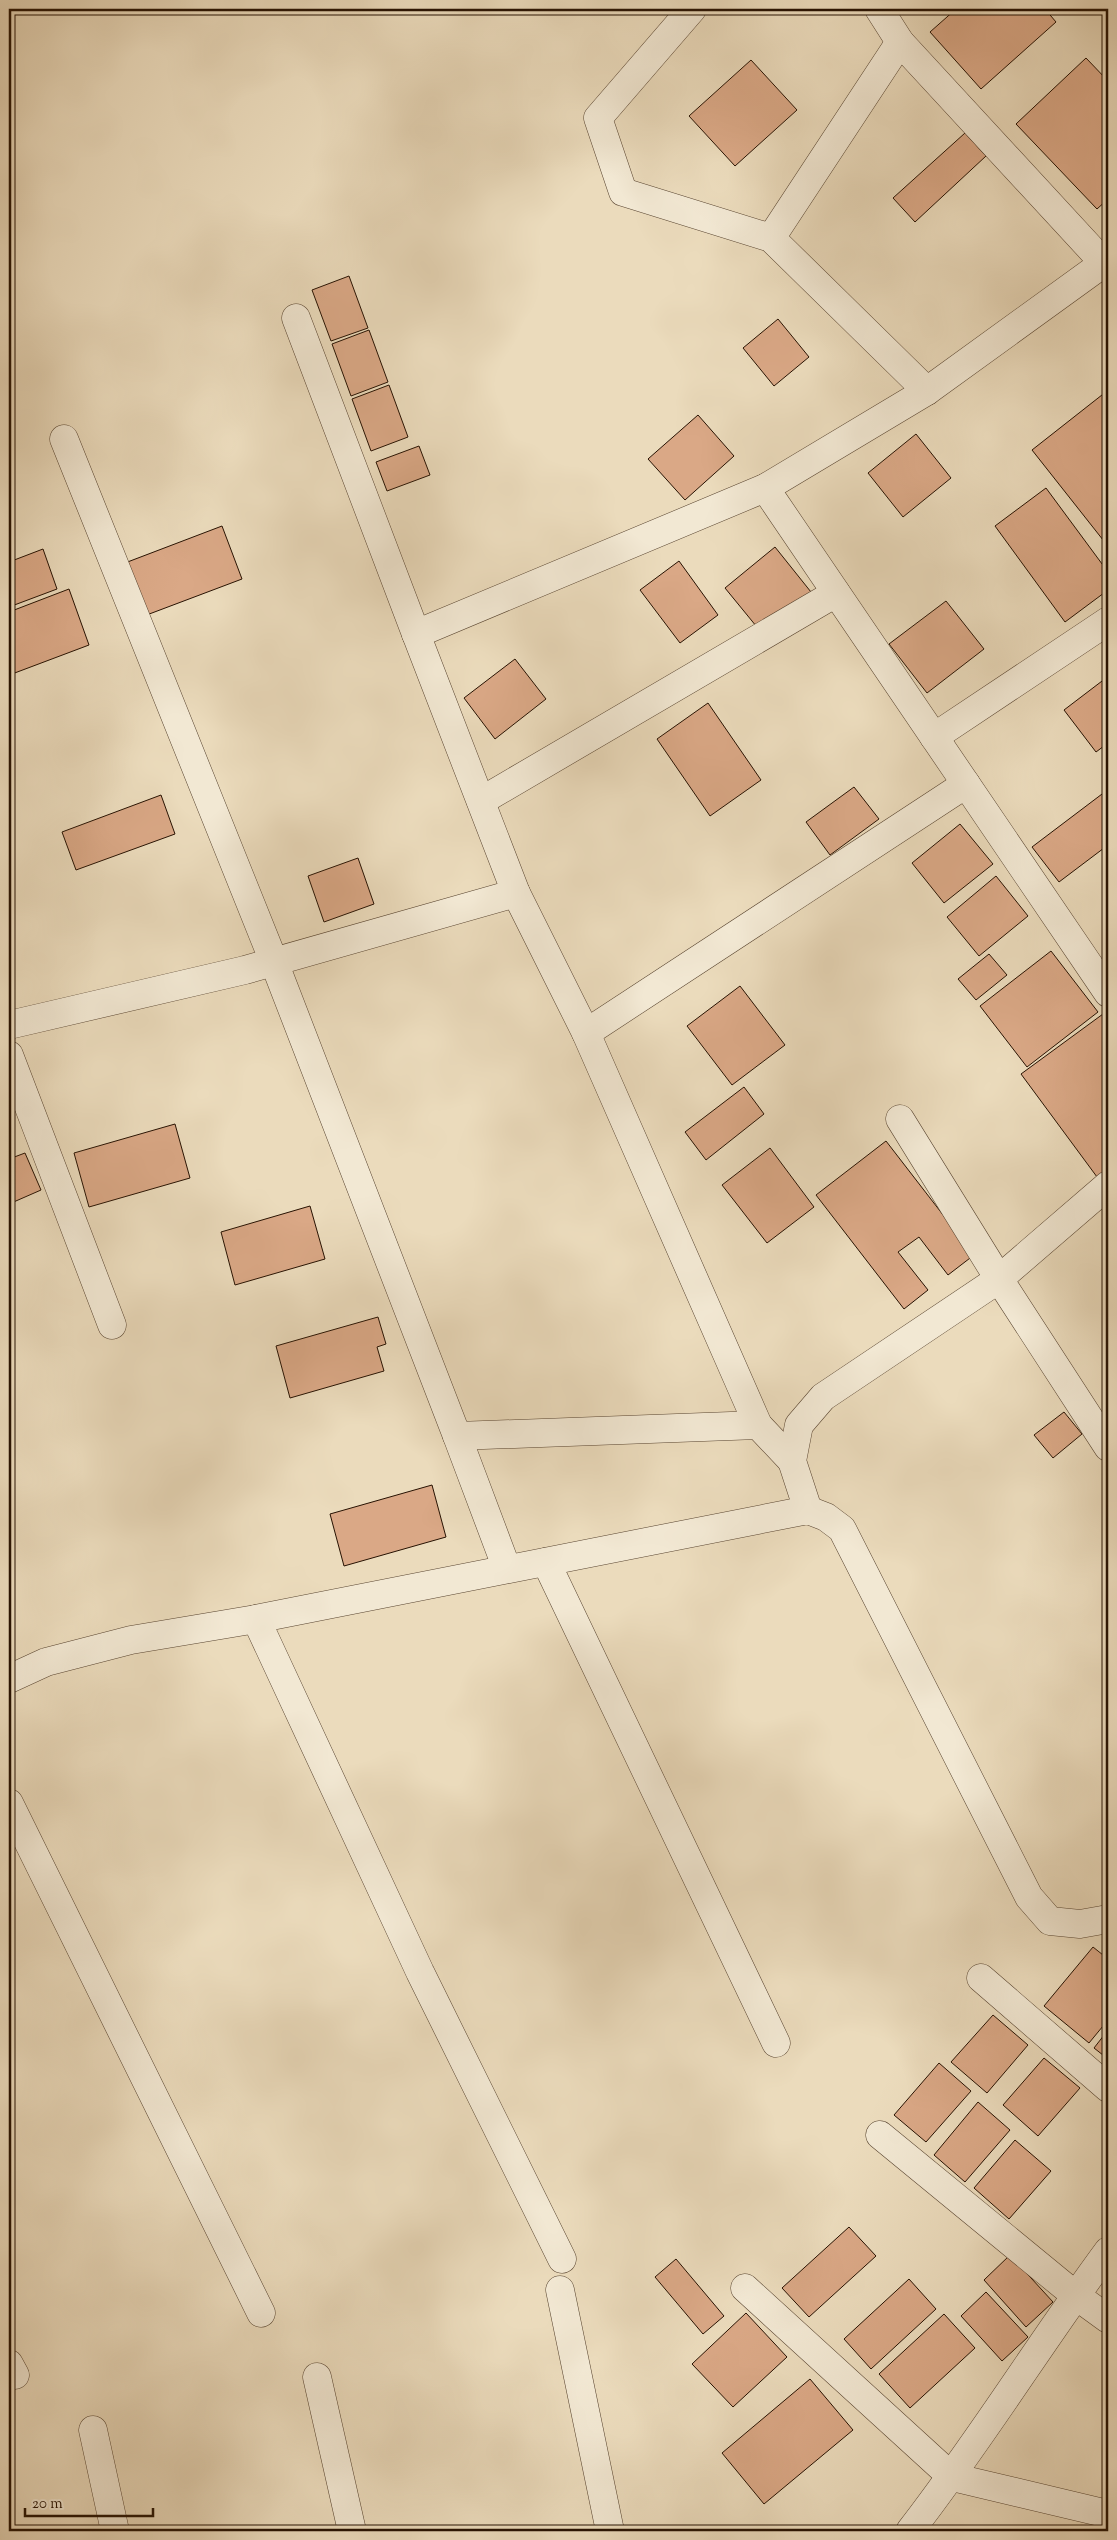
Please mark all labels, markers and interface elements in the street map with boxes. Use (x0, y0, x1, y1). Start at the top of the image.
scale bar (25, 2485, 152, 2517)
text: 20 m (32, 2494, 63, 2515)

